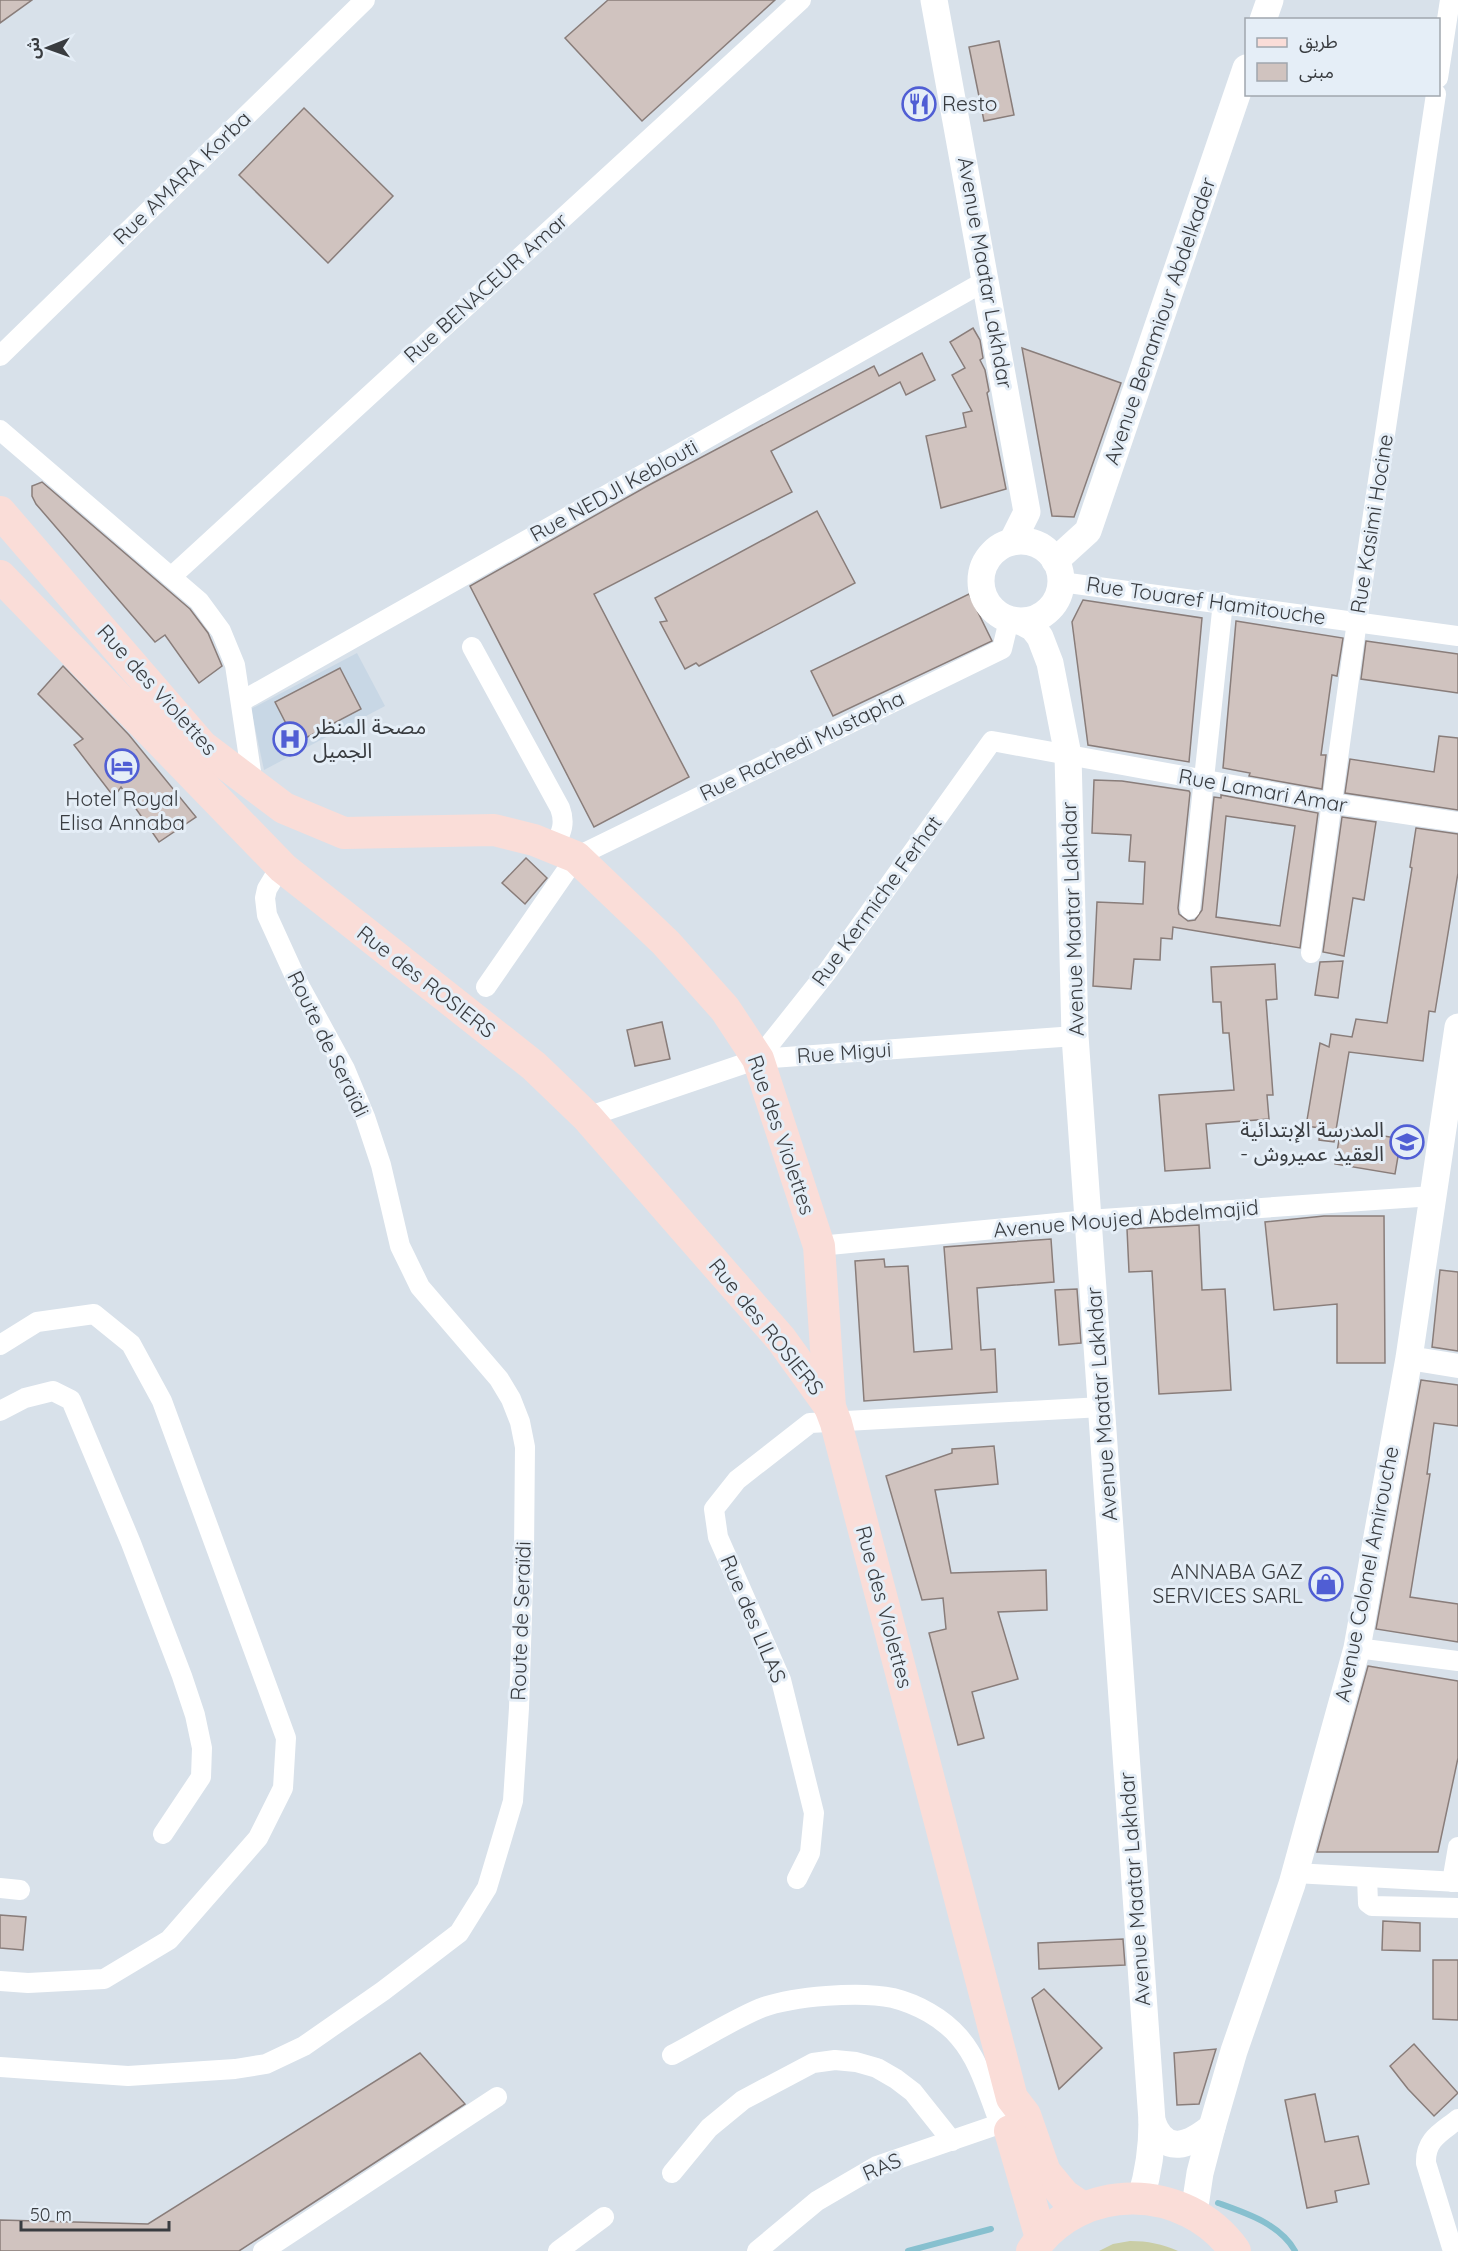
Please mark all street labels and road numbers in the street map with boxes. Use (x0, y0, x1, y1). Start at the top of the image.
street label: Rue AMARA Korba (107, 105, 256, 250)
street label: Avenue Maatar Lakhdar (953, 155, 1019, 391)
street label: Avenue Benamiour Abdelkader (1098, 174, 1221, 468)
street label: Rue BENACEUR Amar (398, 207, 573, 368)
street label: Rue Kasimi Hocine (1344, 432, 1398, 615)
street label: Rue NEDJI Keblouti (525, 433, 702, 547)
street label: Rue Touaref Hamitouche (1085, 570, 1328, 630)
street label: Rue des Violettes (92, 619, 223, 760)
street label: Rue Rachedi Mustapha (695, 684, 908, 806)
street label: Rue Lamari Amar (1177, 762, 1350, 818)
street label: Avenue Maatar Lakhdar (1055, 801, 1089, 1037)
street label: Rue Kermiche Ferhat (806, 810, 947, 991)
street label: Rue des ROSIERS (352, 919, 501, 1043)
street label: Route de Seraïdi (282, 966, 376, 1121)
street label: Rue Migui (796, 1036, 892, 1068)
street label: Rue des Violettes (742, 1051, 821, 1218)
street label: Avenue Moujed Abdelmajid (992, 1193, 1260, 1243)
street label: Rue des ROSIERS (704, 1253, 830, 1400)
street label: Avenue Maatar Lakhdar (1080, 1286, 1122, 1522)
street label: Avenue Colonel Amirouche (1328, 1444, 1404, 1704)
street label: Rue des Violettes (851, 1523, 919, 1691)
street label: Route de Seraïdi (504, 1541, 536, 1701)
street label: Rue des LILAS (715, 1551, 793, 1687)
street label: Avenue Maatar Lakhdar (1113, 1771, 1155, 2007)
street label: RAS (858, 2146, 905, 2186)

